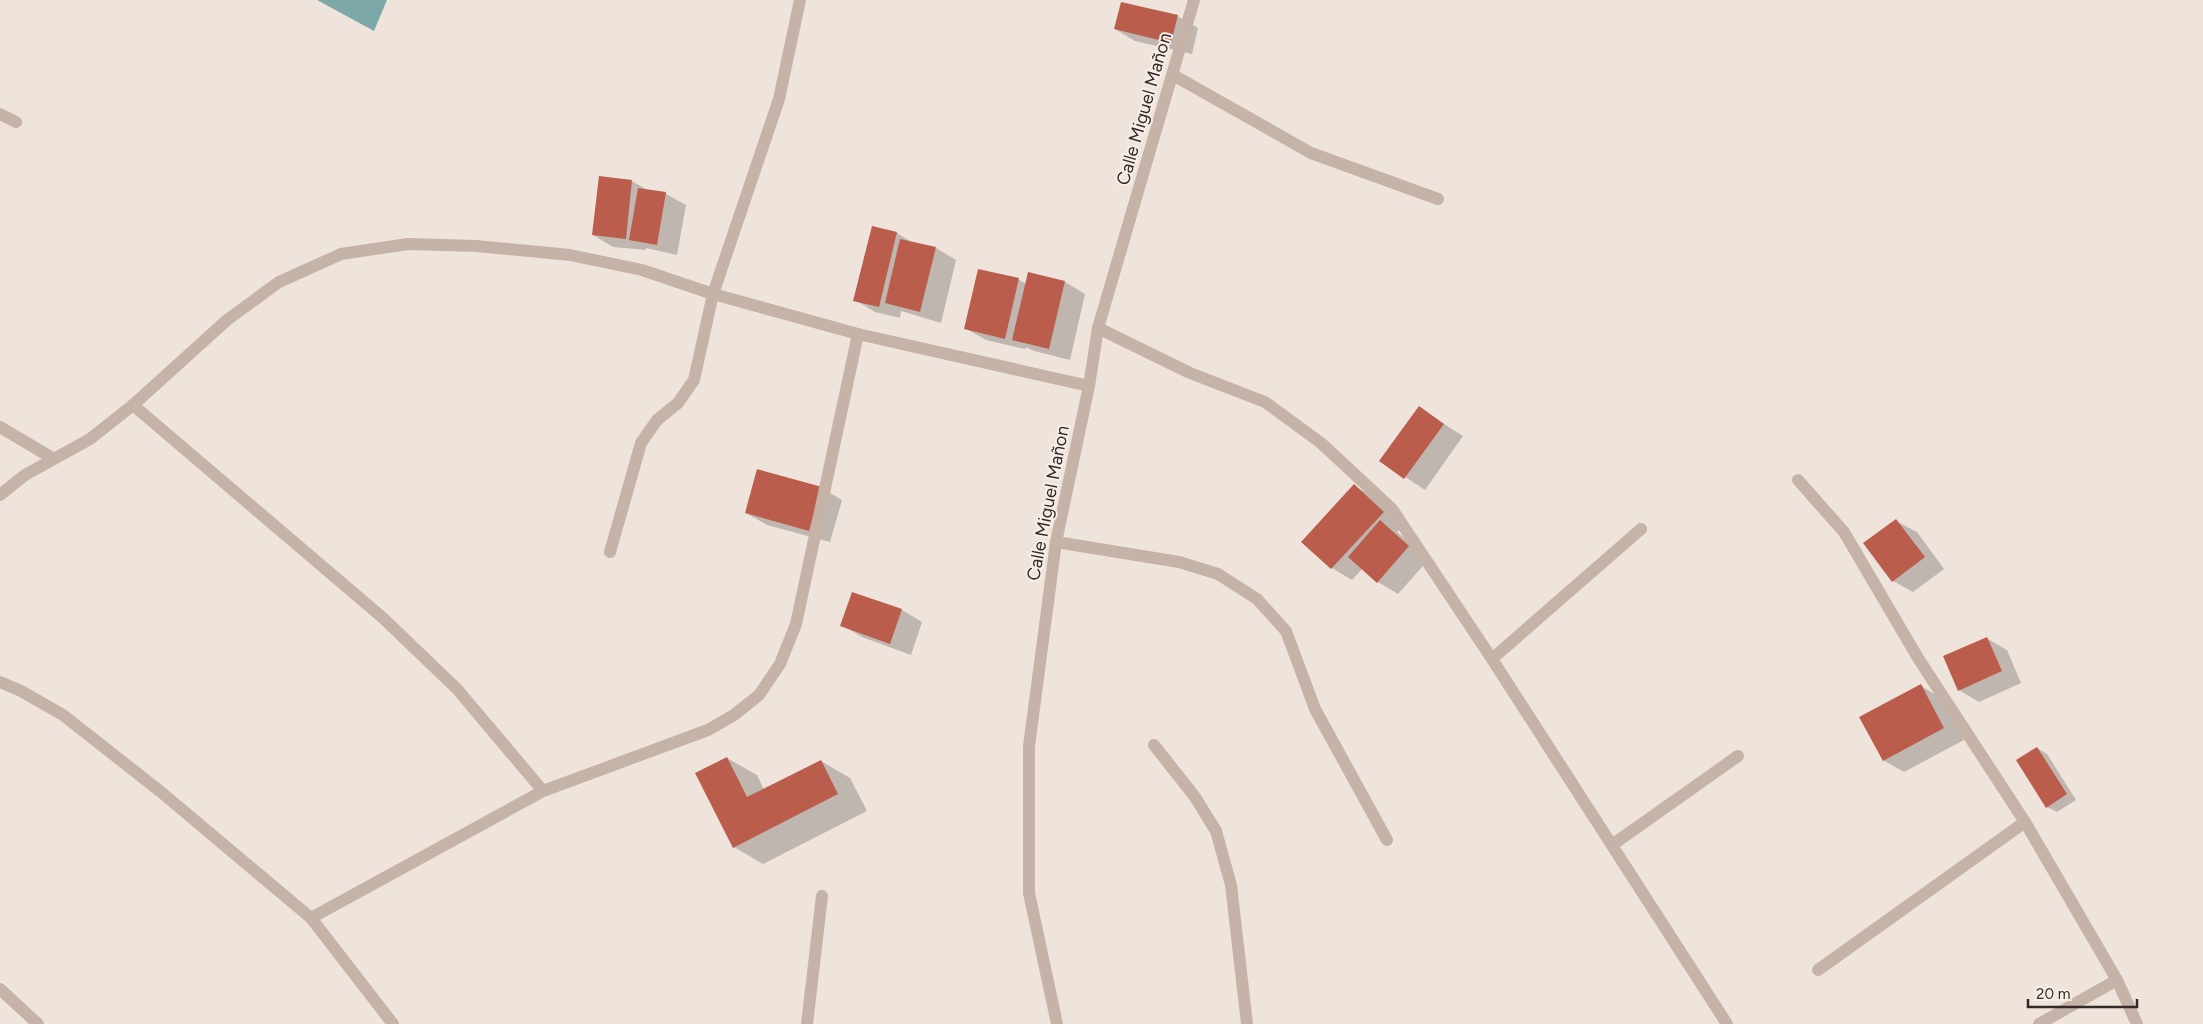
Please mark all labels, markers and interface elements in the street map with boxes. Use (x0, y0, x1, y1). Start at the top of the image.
street label: Calle Miguel Mañon (1112, 30, 1176, 188)
street label: Calle Miguel Mañon (1022, 424, 1074, 582)
scale bar (2028, 976, 2137, 1008)
text: 20 m (2036, 985, 2070, 1003)

